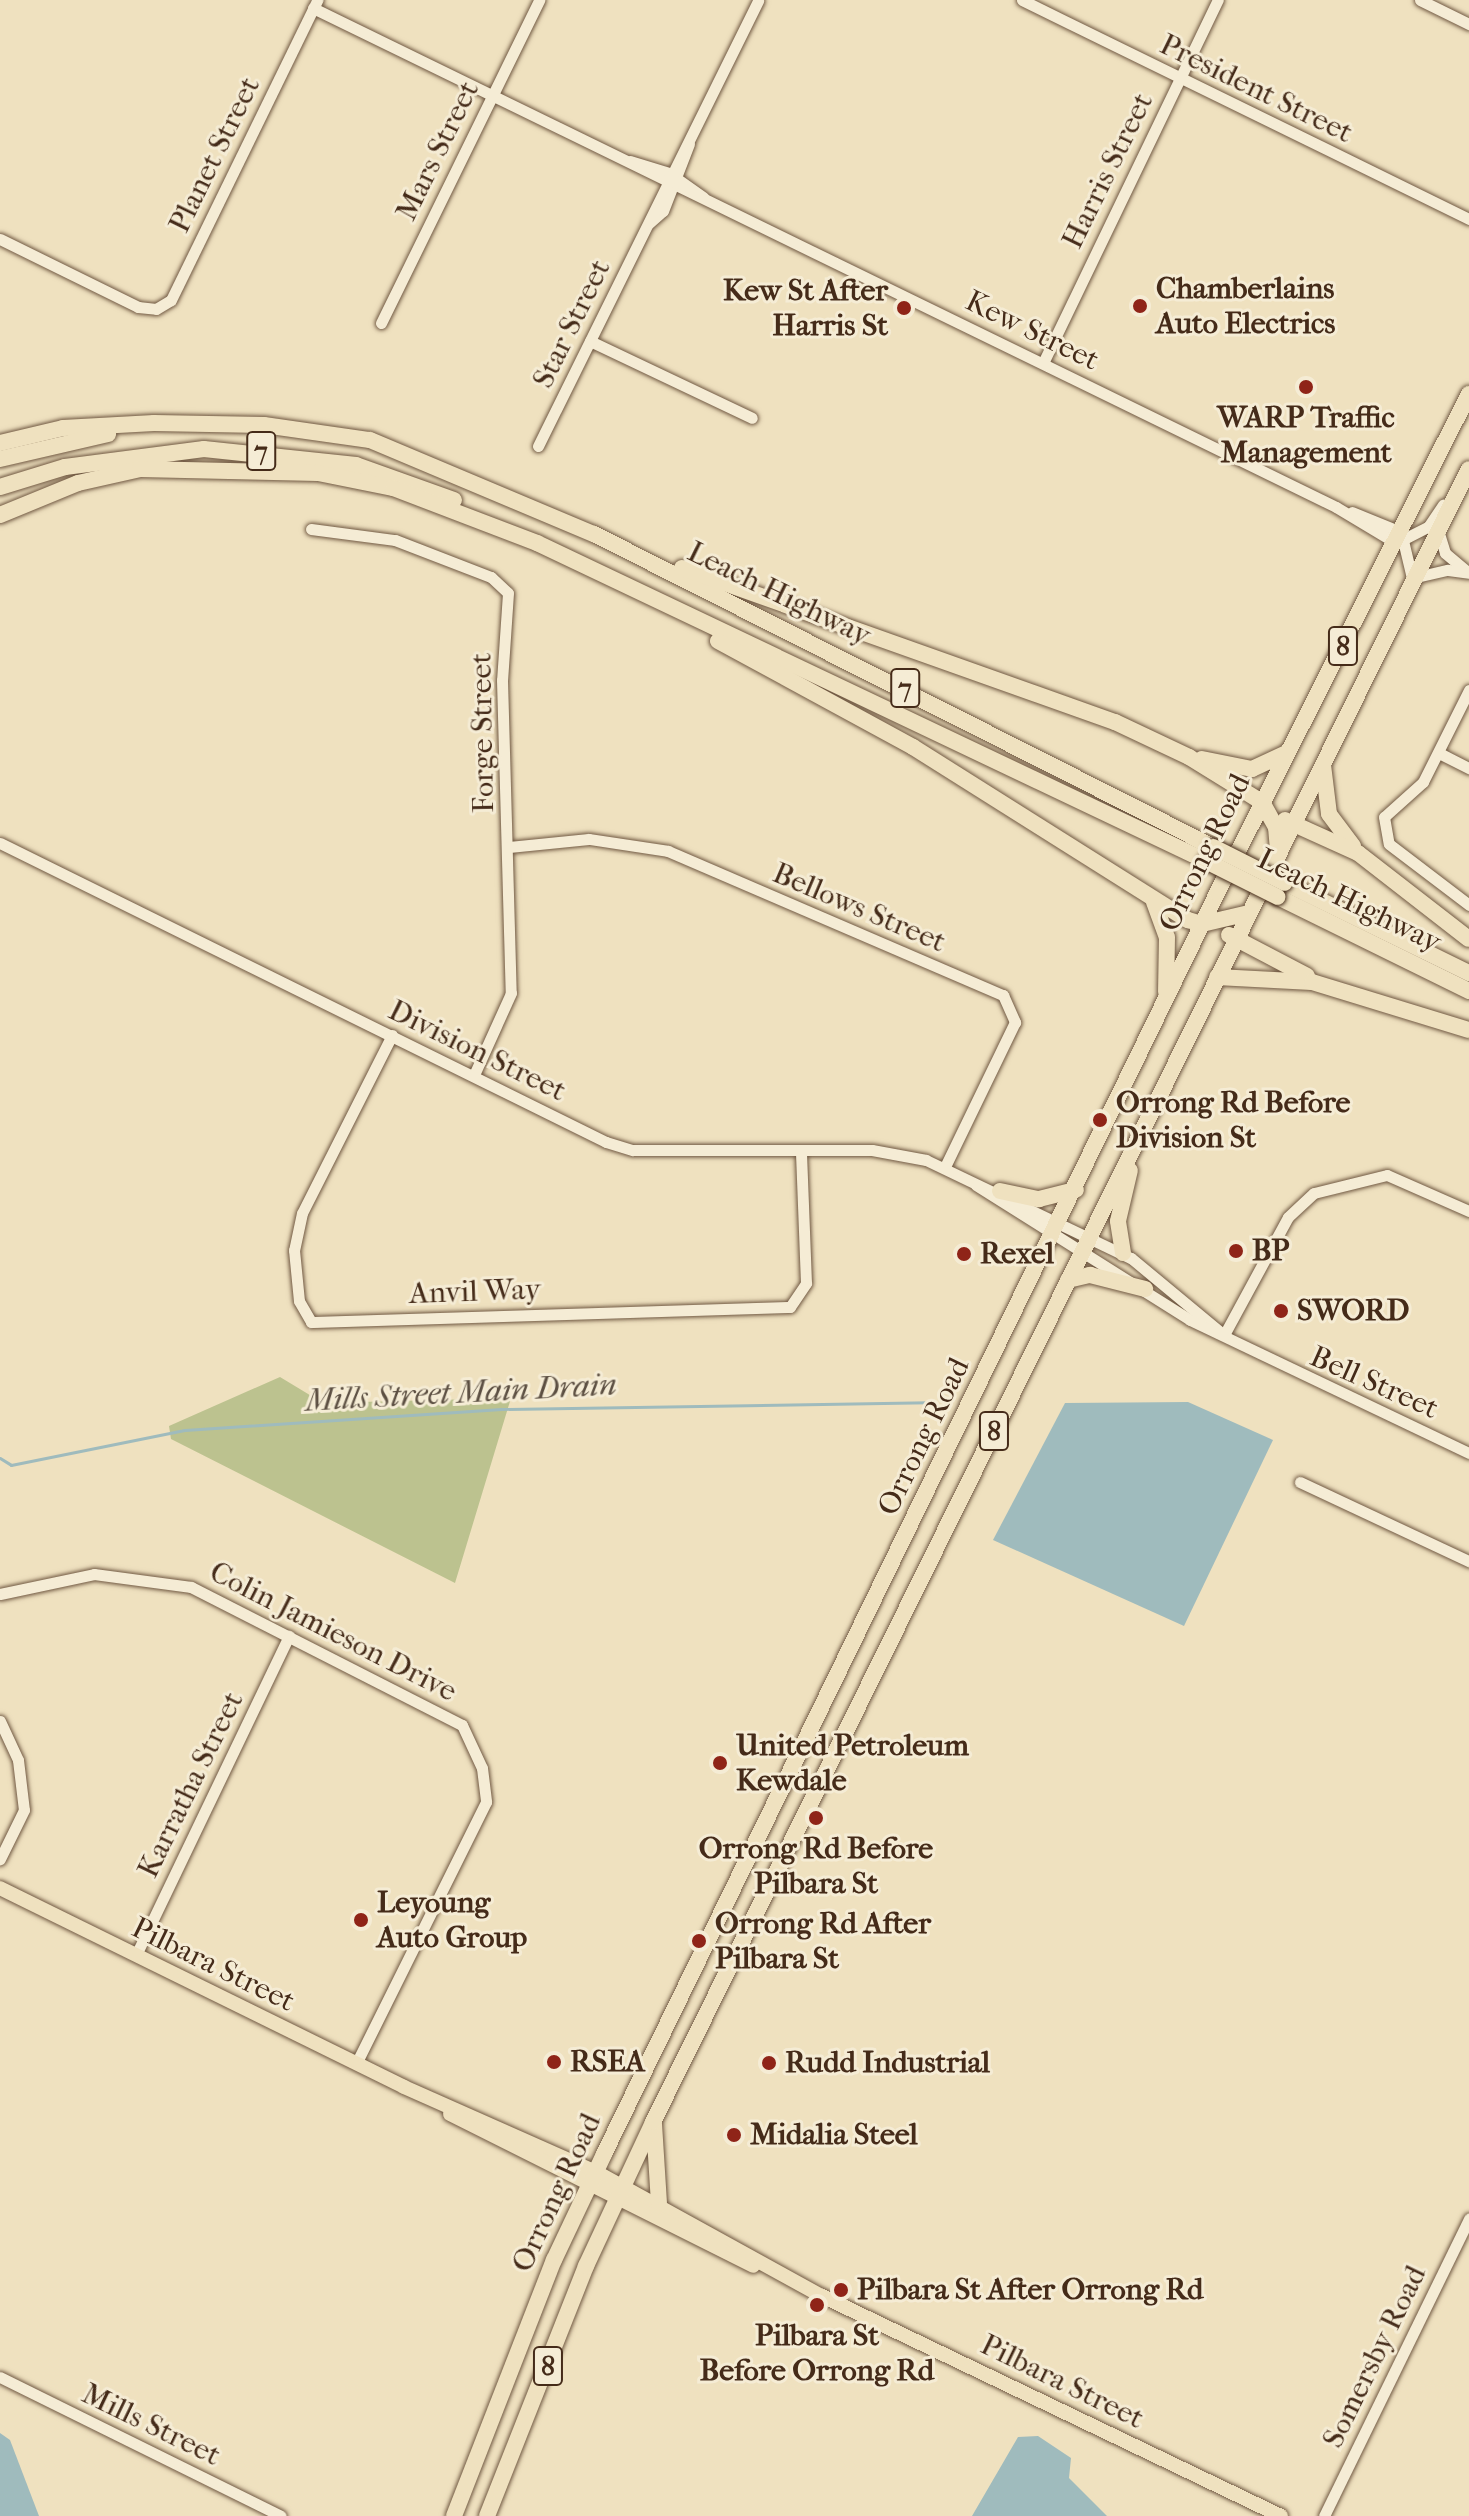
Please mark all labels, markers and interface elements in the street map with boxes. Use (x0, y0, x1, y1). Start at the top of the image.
street label: President Street (1154, 27, 1358, 151)
street label: Planet Street (162, 71, 268, 239)
street label: Mars Street (389, 75, 487, 227)
street label: Harris Street (1055, 87, 1161, 255)
street label: Star Street (525, 254, 619, 394)
place label: Chamberlains Auto Electrics (1156, 271, 1335, 342)
place label: Kew St After Harris St (723, 273, 888, 344)
street label: Kew Street (959, 283, 1105, 379)
marker: Chamberlains Auto Electrics (1131, 297, 1149, 315)
marker: Kew St After Harris St (895, 299, 913, 317)
marker: WARP Traffic Management (1297, 378, 1315, 396)
place label: WARP Traffic Management (1217, 400, 1395, 470)
road number: 7 (245, 427, 277, 475)
street label: Leach Highway (681, 534, 877, 654)
road number: 8 (1327, 622, 1359, 670)
street label: Forge Street (464, 653, 502, 813)
road number: 7 (889, 664, 921, 712)
street label: Orrong Road (1151, 768, 1259, 938)
street label: Leach Highway (1251, 841, 1447, 961)
street label: Bellows Street (767, 855, 951, 961)
street label: Division Street (382, 993, 572, 1109)
place label: Orrong Rd Before Division St (1116, 1085, 1350, 1156)
marker: Orrong Rd Before Division St (1091, 1111, 1109, 1129)
place label: BP (1252, 1233, 1289, 1269)
place label: Rexel (980, 1236, 1054, 1272)
marker: BP (1227, 1242, 1245, 1260)
marker: Rexel (955, 1245, 973, 1263)
street label: Anvil Way (409, 1272, 541, 1312)
place label: SWORD (1297, 1293, 1409, 1329)
marker: SWORD (1272, 1302, 1290, 1320)
street label: Bell Street (1304, 1339, 1444, 1427)
street label: Orrong Road (870, 1352, 978, 1522)
water label: Mills Street Main Drain (304, 1366, 618, 1420)
road number: 8 (978, 1407, 1010, 1455)
street label: Colin Jamieson Drive (203, 1554, 463, 1710)
street label: Karratha Street (130, 1686, 252, 1884)
place label: United Petroleum Kewdale (736, 1728, 969, 1798)
marker: United Petroleum Kewdale (711, 1754, 729, 1772)
marker: Orrong Rd Before Pilbara St (807, 1809, 825, 1827)
place label: Orrong Rd Before Pilbara St (699, 1831, 933, 1902)
place label: Leyoung Auto Group (377, 1885, 527, 1956)
place label: Orrong Rd After Pilbara St (715, 1906, 931, 1976)
street label: Pilbara Street (126, 1910, 300, 2020)
marker: Leyoung Auto Group (352, 1911, 370, 1929)
marker: Orrong Rd After Pilbara St (690, 1932, 708, 1950)
place label: RSEA (570, 2044, 645, 2080)
place label: Rudd Industrial (785, 2045, 990, 2081)
marker: RSEA (545, 2053, 563, 2071)
marker: Rudd Industrial (760, 2054, 778, 2072)
street label: Orrong Road (505, 2108, 609, 2278)
place label: Midalia Steel (750, 2117, 918, 2153)
marker: Midalia Steel (725, 2126, 743, 2144)
street label: Somersby Road (1315, 2260, 1435, 2454)
place label: Pilbara St After Orrong Rd (857, 2272, 1203, 2308)
marker: Pilbara St After Orrong Rd (832, 2281, 850, 2299)
marker: Pilbara St Before Orrong Rd (808, 2296, 826, 2314)
place label: Pilbara St Before Orrong Rd (700, 2318, 934, 2388)
street label: Pilbara Street (975, 2327, 1149, 2437)
road number: 8 (532, 2342, 564, 2390)
street label: Mills Street (76, 2376, 226, 2474)

